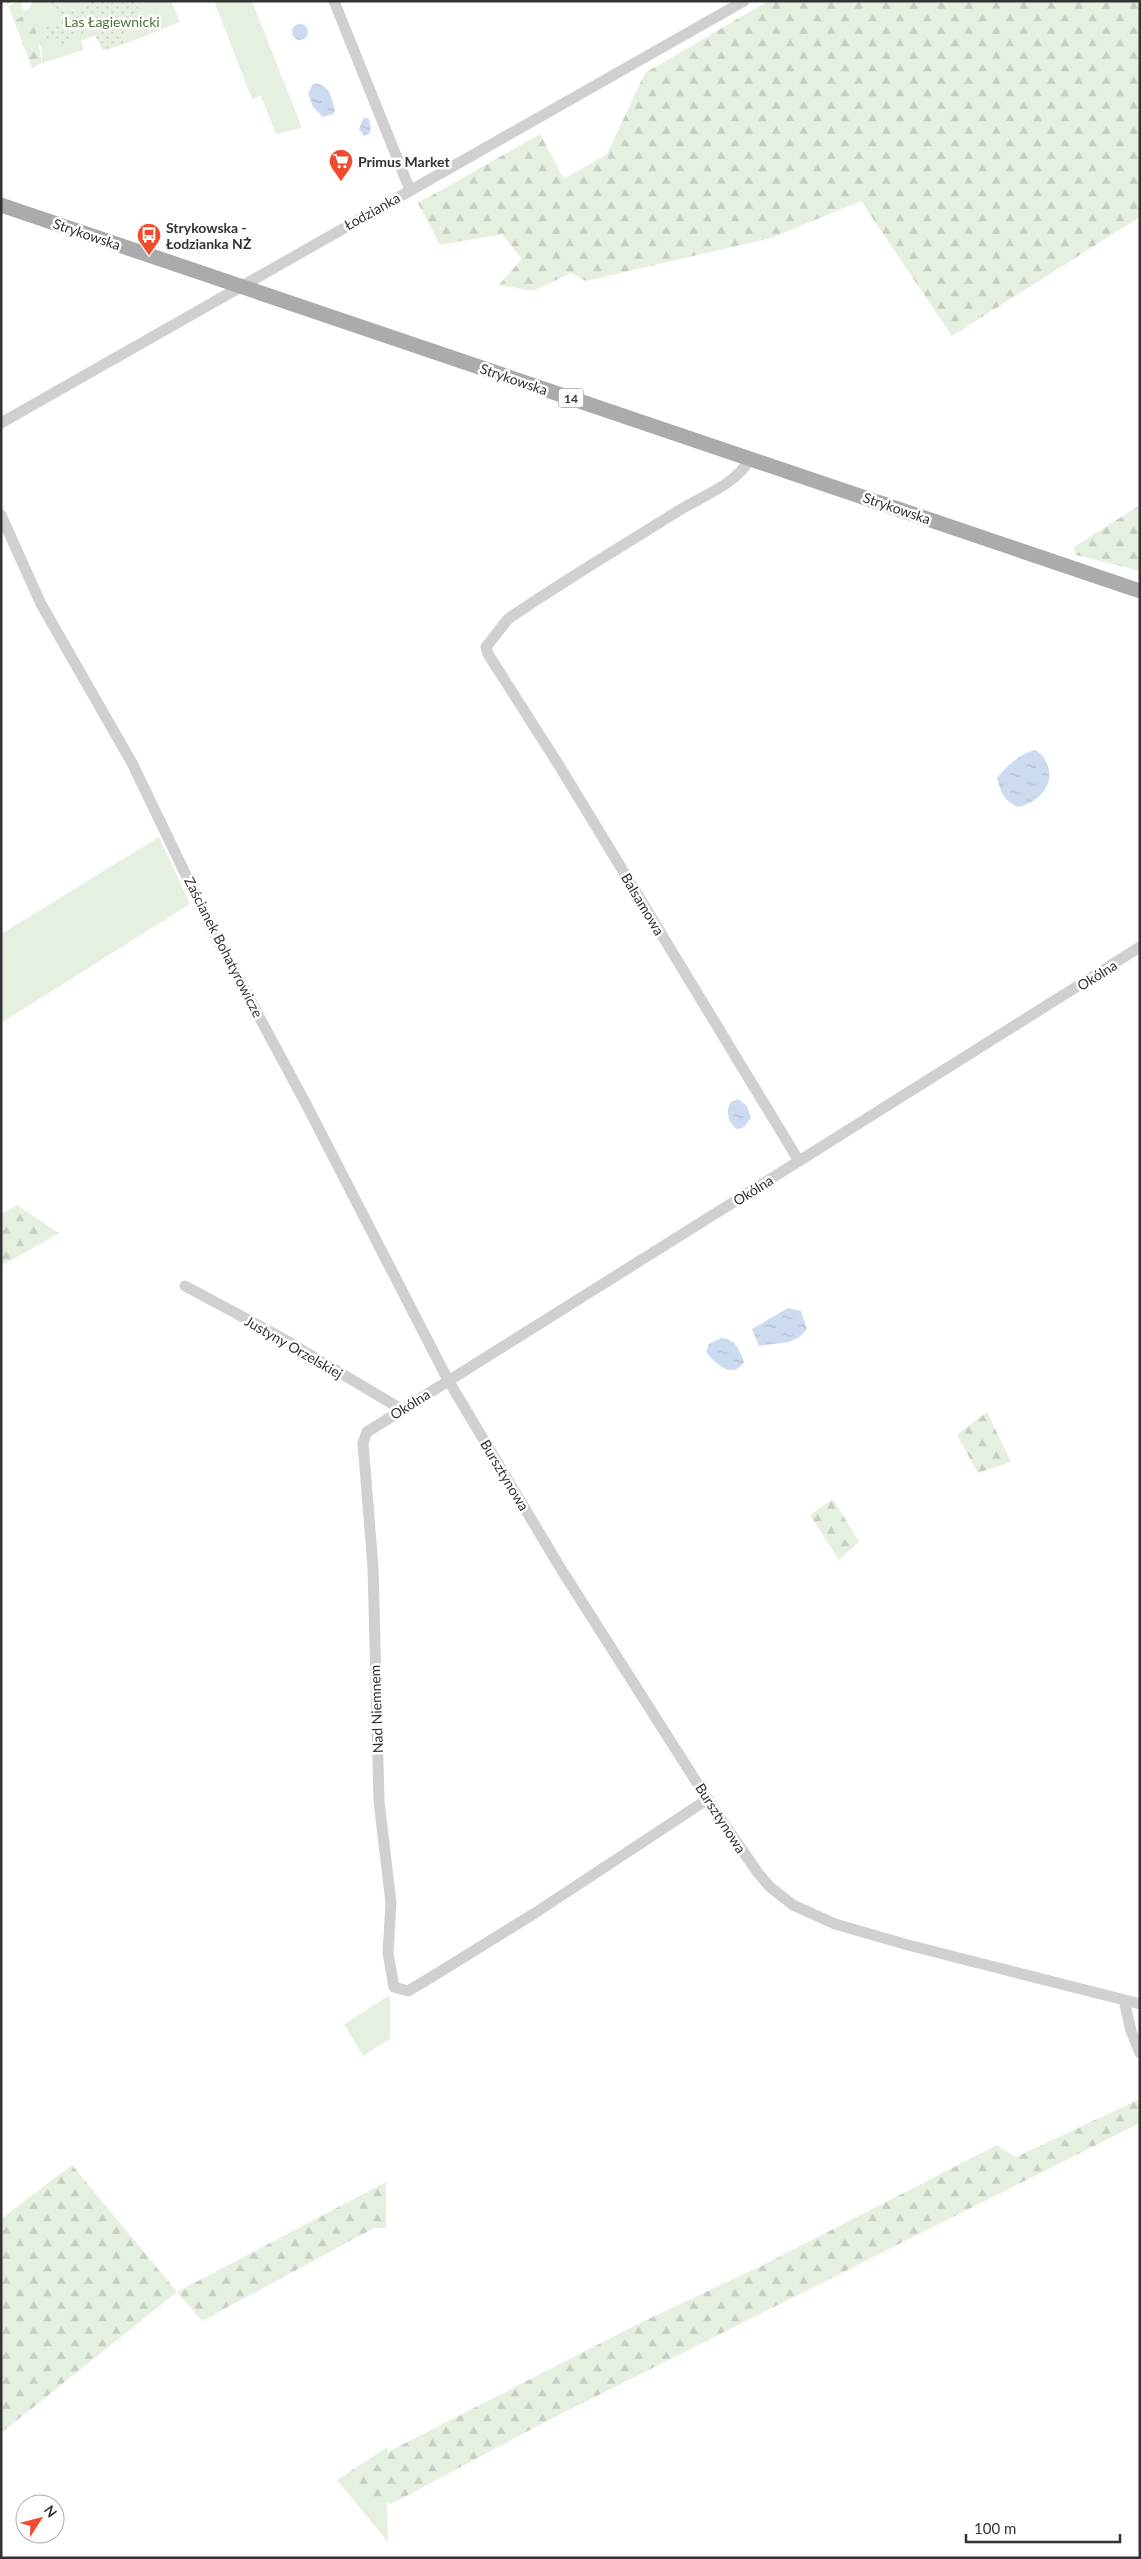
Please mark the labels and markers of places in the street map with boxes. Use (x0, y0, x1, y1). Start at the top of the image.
supermarket icon: Primus Market (328, 148, 354, 182)
place label: Primus Market (358, 153, 450, 170)
place label: Strykowska - Łodzianka NŻ (166, 219, 252, 252)
bus stop icon: Strykowska - Łodzianka NŻ (136, 222, 162, 256)

